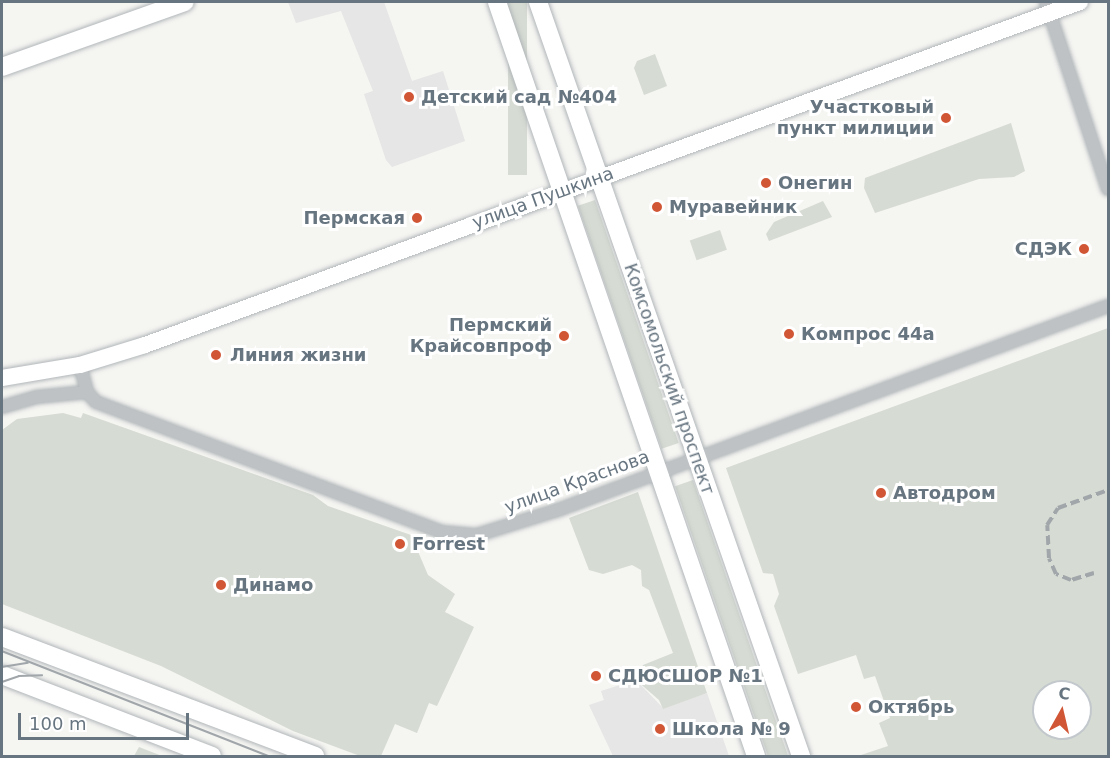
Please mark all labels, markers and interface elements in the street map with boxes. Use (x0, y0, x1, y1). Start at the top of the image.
place label: Детский сад №404 (421, 86, 617, 108)
marker: Детский сад №404 (402, 90, 416, 104)
place label: Участковый пункт милиции (777, 97, 934, 140)
marker: Участковый пункт милиции (939, 111, 953, 125)
street label: улица Пушкина (469, 162, 617, 234)
place label: Онегин (778, 172, 852, 194)
marker: Онегин (759, 176, 773, 190)
place label: Муравейник (669, 196, 797, 218)
marker: Муравейник (650, 200, 664, 214)
place label: Пермская (304, 207, 405, 229)
marker: Пермская (410, 211, 424, 225)
place label: СДЭК (1015, 238, 1072, 260)
marker: СДЭК (1077, 242, 1091, 256)
street label: Комсомольский проспект (619, 261, 719, 497)
place label: Пермский Крайсовпроф (410, 315, 552, 358)
place label: Компрос 44а (801, 323, 935, 345)
marker: Компрос 44а (782, 327, 796, 341)
marker: Пермский Крайсовпроф (557, 329, 571, 343)
place label: Линия жизни (230, 344, 366, 366)
marker: Линия жизни (207, 346, 225, 364)
street label: улица Краснова (502, 446, 652, 518)
place label: Автодром (893, 482, 996, 504)
marker: Автодром (874, 486, 888, 500)
place label: Forrest (412, 533, 485, 555)
marker: Forrest (393, 537, 407, 551)
place label: Динамо (233, 574, 313, 596)
marker: Динамо (214, 578, 228, 592)
place label: СДЮСШОР №1 (608, 665, 763, 687)
marker: СДЮСШОР №1 (589, 669, 603, 683)
north arrow (1032, 680, 1092, 740)
text: С (1057, 683, 1071, 704)
place label: Октябрь (868, 696, 954, 718)
marker: Октябрь (849, 700, 863, 714)
scale bar (21, 701, 192, 739)
text: 100 m (29, 713, 87, 734)
place label: Школа № 9 (672, 718, 791, 740)
marker: Школа № 9 (653, 722, 667, 736)

